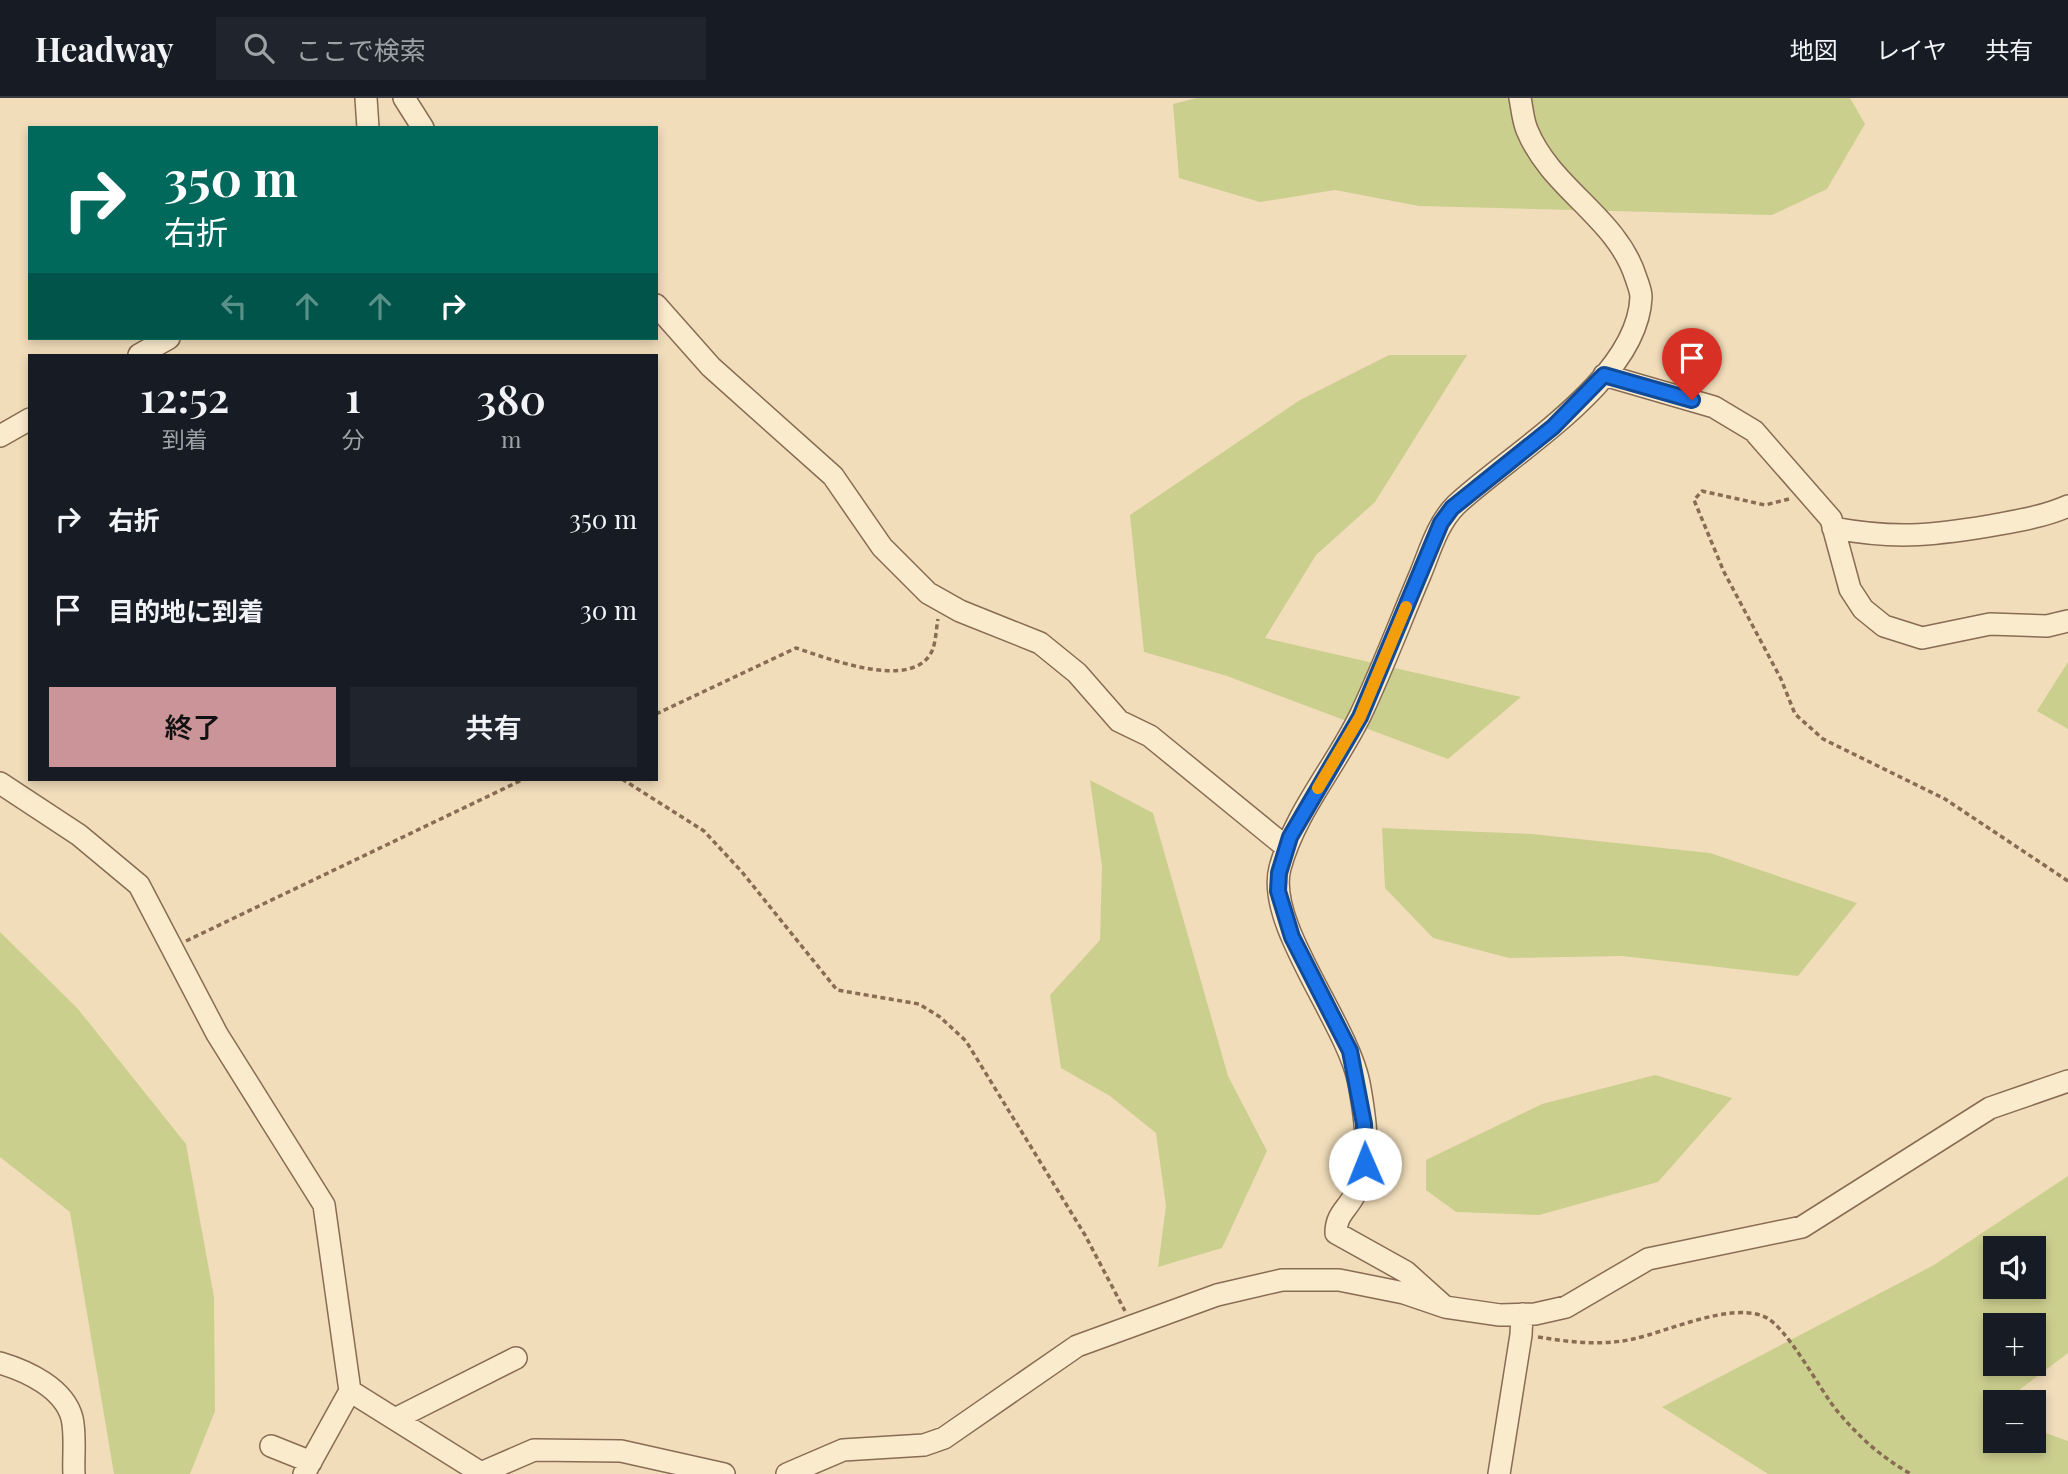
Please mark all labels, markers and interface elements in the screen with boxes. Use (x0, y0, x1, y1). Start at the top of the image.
search box (216, 17, 706, 80)
text: Headway (35, 26, 174, 70)
icon: search (240, 29, 278, 67)
text: ここで検索 (296, 32, 426, 67)
text: 地図 (1790, 33, 1838, 65)
text: レイヤ (1876, 33, 1947, 65)
text: 共有 (1985, 33, 2033, 65)
text: 350 m (164, 144, 298, 209)
icon: right (49, 154, 140, 245)
text: 右折 (164, 209, 228, 252)
icon: left (215, 287, 253, 325)
icon: ahead (288, 287, 326, 325)
icon: ahead (361, 287, 399, 325)
icon: right (434, 287, 472, 325)
pin (1662, 328, 1722, 400)
icon: arrive (1673, 339, 1711, 377)
text: 12:52 (140, 368, 229, 424)
text: 1 (345, 368, 361, 424)
text: 380 (477, 370, 546, 426)
text: 到着 (162, 423, 208, 454)
text: 分 (341, 423, 364, 454)
text: m (501, 423, 521, 454)
icon: right (49, 500, 87, 538)
text: 350 m (569, 501, 637, 536)
text: 右折 (108, 502, 160, 537)
icon: arrive (49, 591, 87, 629)
text: 30 m (580, 592, 637, 627)
text: 目的地に到着 (108, 593, 264, 628)
button: 終了 (49, 687, 336, 767)
button: 共有 (350, 687, 637, 767)
position arrow (1328, 1127, 1402, 1201)
map controls (1983, 1236, 2046, 1453)
button: sound (1983, 1236, 2046, 1299)
button: + (1983, 1313, 2046, 1376)
button: − (1983, 1390, 2046, 1453)

